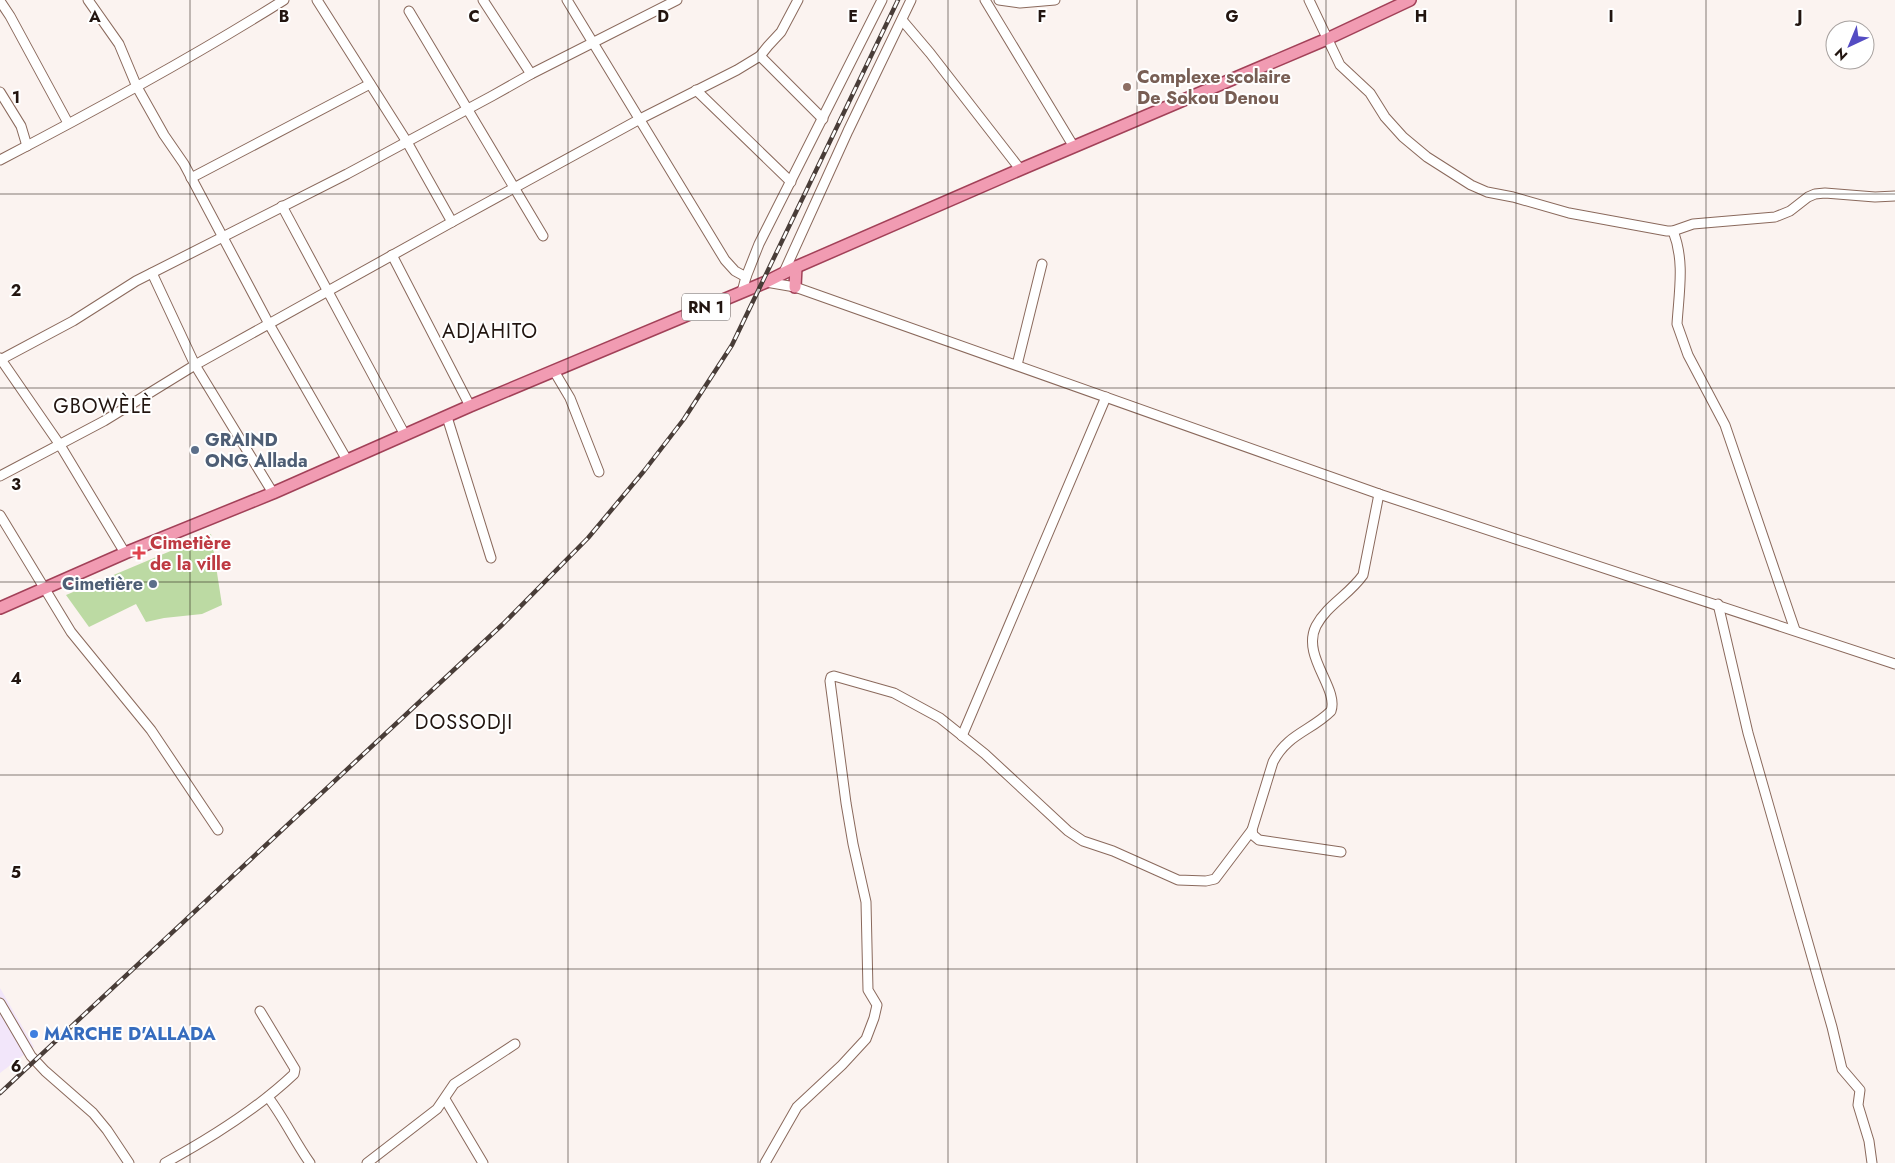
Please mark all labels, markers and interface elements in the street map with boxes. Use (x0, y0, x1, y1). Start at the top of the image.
text: A (88, 5, 101, 28)
text: B (279, 5, 289, 28)
text: C (468, 5, 480, 28)
text: D (657, 5, 669, 28)
text: E (848, 5, 858, 28)
text: F (1038, 5, 1046, 28)
text: G (1225, 5, 1239, 28)
text: H (1415, 5, 1427, 28)
text: I (1608, 5, 1614, 28)
text: J (1794, 5, 1803, 28)
north arrow (1825, 20, 1875, 70)
text: N (1830, 43, 1852, 65)
place label: Complexe scolaire De Sokou Denou (1137, 64, 1291, 111)
marker: Complexe scolaire De Sokou Denou (1121, 81, 1133, 93)
text: 1 (12, 86, 20, 109)
text: 2 (11, 279, 21, 302)
road number: RN 1 (682, 294, 730, 320)
district label: ADJAHITO (442, 317, 538, 346)
district label: GBOWÈLÈ (53, 392, 153, 421)
place label: GRAIND ONG Allada (205, 427, 308, 474)
marker: GRAIND ONG Allada (189, 444, 201, 456)
text: 3 (11, 473, 21, 496)
place label: Cimetière de la ville (150, 530, 231, 577)
marker: Cimetière de la ville (132, 546, 146, 560)
place label: Cimetière (62, 571, 143, 597)
marker: Cimetière (147, 578, 159, 590)
text: 4 (10, 667, 22, 690)
district label: DOSSODJI (415, 708, 513, 737)
text: 5 (11, 861, 21, 884)
place label: MARCHE D'ALLADA (44, 1021, 217, 1047)
marker: MARCHE D'ALLADA (28, 1028, 40, 1040)
text: 6 (11, 1055, 21, 1078)

